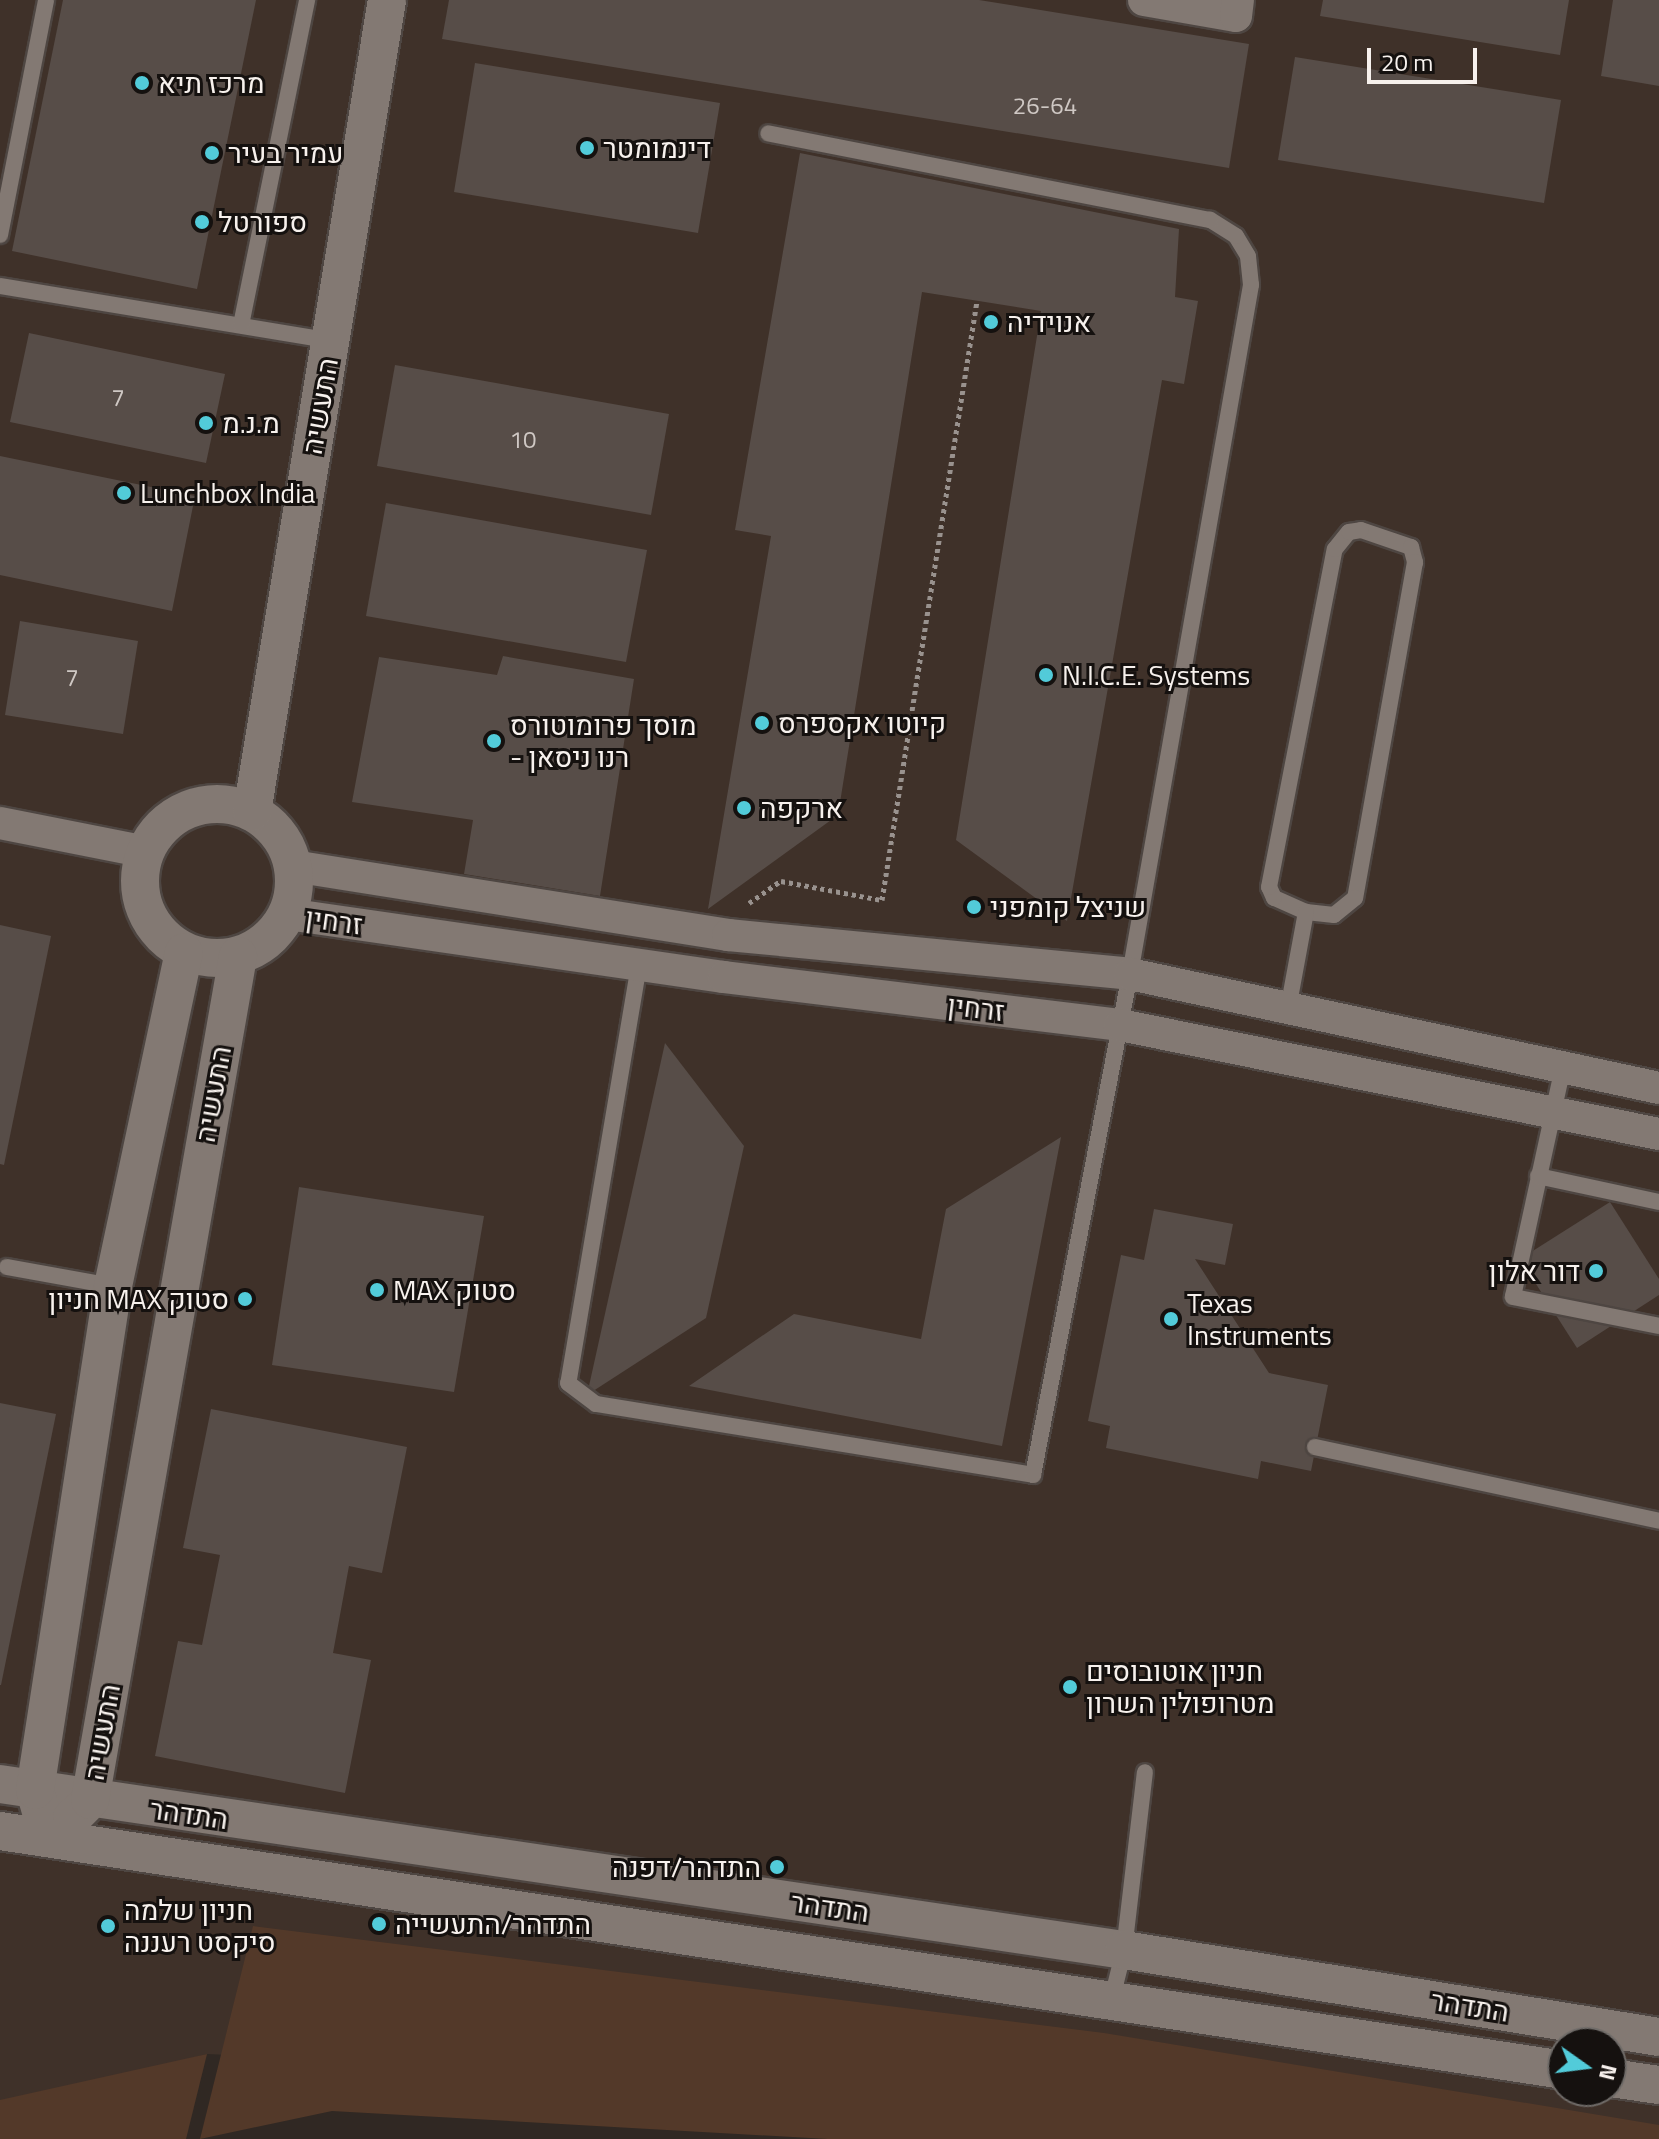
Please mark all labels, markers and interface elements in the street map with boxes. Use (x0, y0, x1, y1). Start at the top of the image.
scale bar (1371, 32, 1481, 82)
text: 20 m (1381, 44, 1433, 80)
place label: מרכז תיא (158, 66, 265, 100)
marker: מרכז תיא (133, 74, 151, 92)
house number: 26-64 (1013, 92, 1077, 120)
place label: דינמומטר (603, 131, 711, 165)
place label: עמיר בעיר (228, 136, 343, 170)
marker: דינמומטר (578, 139, 596, 157)
marker: עמיר בעיר (203, 144, 221, 162)
place label: ספורטל (218, 205, 307, 239)
marker: ספורטל (193, 213, 211, 231)
place label: אנוידיה (1007, 305, 1091, 339)
marker: אנוידיה (982, 313, 1000, 331)
street label: התעשיה (295, 355, 345, 457)
house number: 7 (111, 384, 125, 412)
place label: מ.נ.מ (222, 406, 280, 440)
marker: מ.נ.מ (197, 414, 215, 432)
house number: 10 (510, 426, 536, 454)
place label: Lunchbox India (140, 476, 315, 510)
marker: Lunchbox India (115, 484, 133, 502)
place label: N.I.C.E. Systems (1062, 658, 1250, 692)
house number: 7 (65, 664, 79, 692)
marker: N.I.C.E. Systems (1037, 666, 1055, 684)
place label: קיוטו אקספרס (778, 706, 946, 740)
place label: מוסך פרומוטורס - רנו ניסאן (510, 708, 697, 774)
marker: קיוטו אקספרס (753, 714, 771, 732)
marker: מוסך פרומוטורס - רנו ניסאן (485, 732, 503, 750)
place label: ארקפה (760, 791, 843, 825)
marker: ארקפה (735, 799, 753, 817)
place label: שניצל קומפני (990, 890, 1146, 924)
marker: שניצל קומפני (965, 898, 983, 916)
street label: זרחין (303, 900, 365, 942)
street label: זרחין (946, 988, 1006, 1028)
street label: התעשיה (188, 1043, 238, 1145)
place label: דור אלון (1489, 1254, 1580, 1288)
marker: דור אלון (1587, 1262, 1605, 1280)
place label: MAX סטוק (393, 1273, 516, 1307)
marker: MAX סטוק (368, 1281, 386, 1299)
place label: חניון MAX סטוק (48, 1282, 229, 1316)
place label: Texas Instruments (1187, 1286, 1332, 1352)
marker: חניון MAX סטוק (236, 1290, 254, 1308)
marker: Texas Instruments (1162, 1310, 1180, 1328)
place label: חניון אוטובוסים מטרופולין השרון (1086, 1654, 1275, 1720)
marker: חניון אוטובוסים מטרופולין השרון (1061, 1678, 1079, 1696)
street label: התעשיה (77, 1681, 127, 1783)
street label: התדהר (148, 1792, 230, 1836)
place label: התדהר/דפנה (612, 1850, 761, 1884)
marker: התדהר/דפנה (768, 1858, 786, 1876)
street label: התדהר (789, 1885, 871, 1929)
place label: חניון שלמה סיקסט רעננה (124, 1893, 276, 1959)
place label: התדהר/התעשייה (395, 1907, 591, 1941)
marker: התדהר/התעשייה (370, 1915, 388, 1933)
marker: חניון שלמה סיקסט רעננה (99, 1917, 117, 1935)
street label: התדהר (1428, 1983, 1512, 2029)
north arrow (1547, 2027, 1627, 2107)
text: N (1590, 2061, 1627, 2084)

